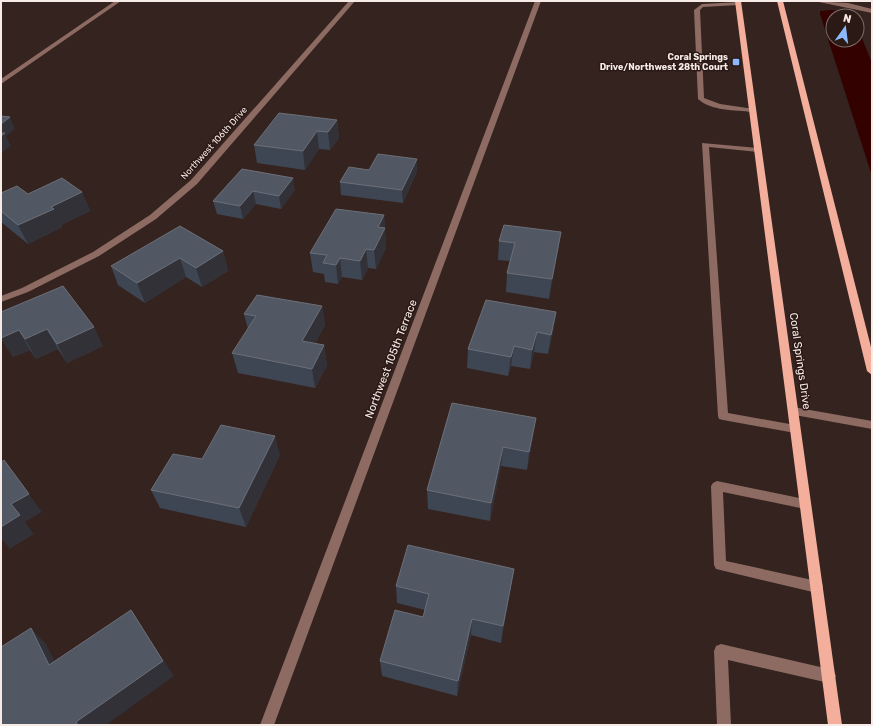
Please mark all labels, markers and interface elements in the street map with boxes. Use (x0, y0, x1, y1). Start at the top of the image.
north arrow (825, 8, 865, 48)
text: N (842, 12, 853, 26)
place label: Coral Springs Drive/Northwest 28th Court (600, 52, 728, 72)
marker: Coral Springs Drive/Northwest 28th Court (731, 57, 741, 67)
street label: Northwest 106th Drive (179, 105, 249, 181)
street label: Northwest 105th Terrace (362, 298, 420, 420)
street label: Coral Springs Drive (787, 312, 813, 410)

